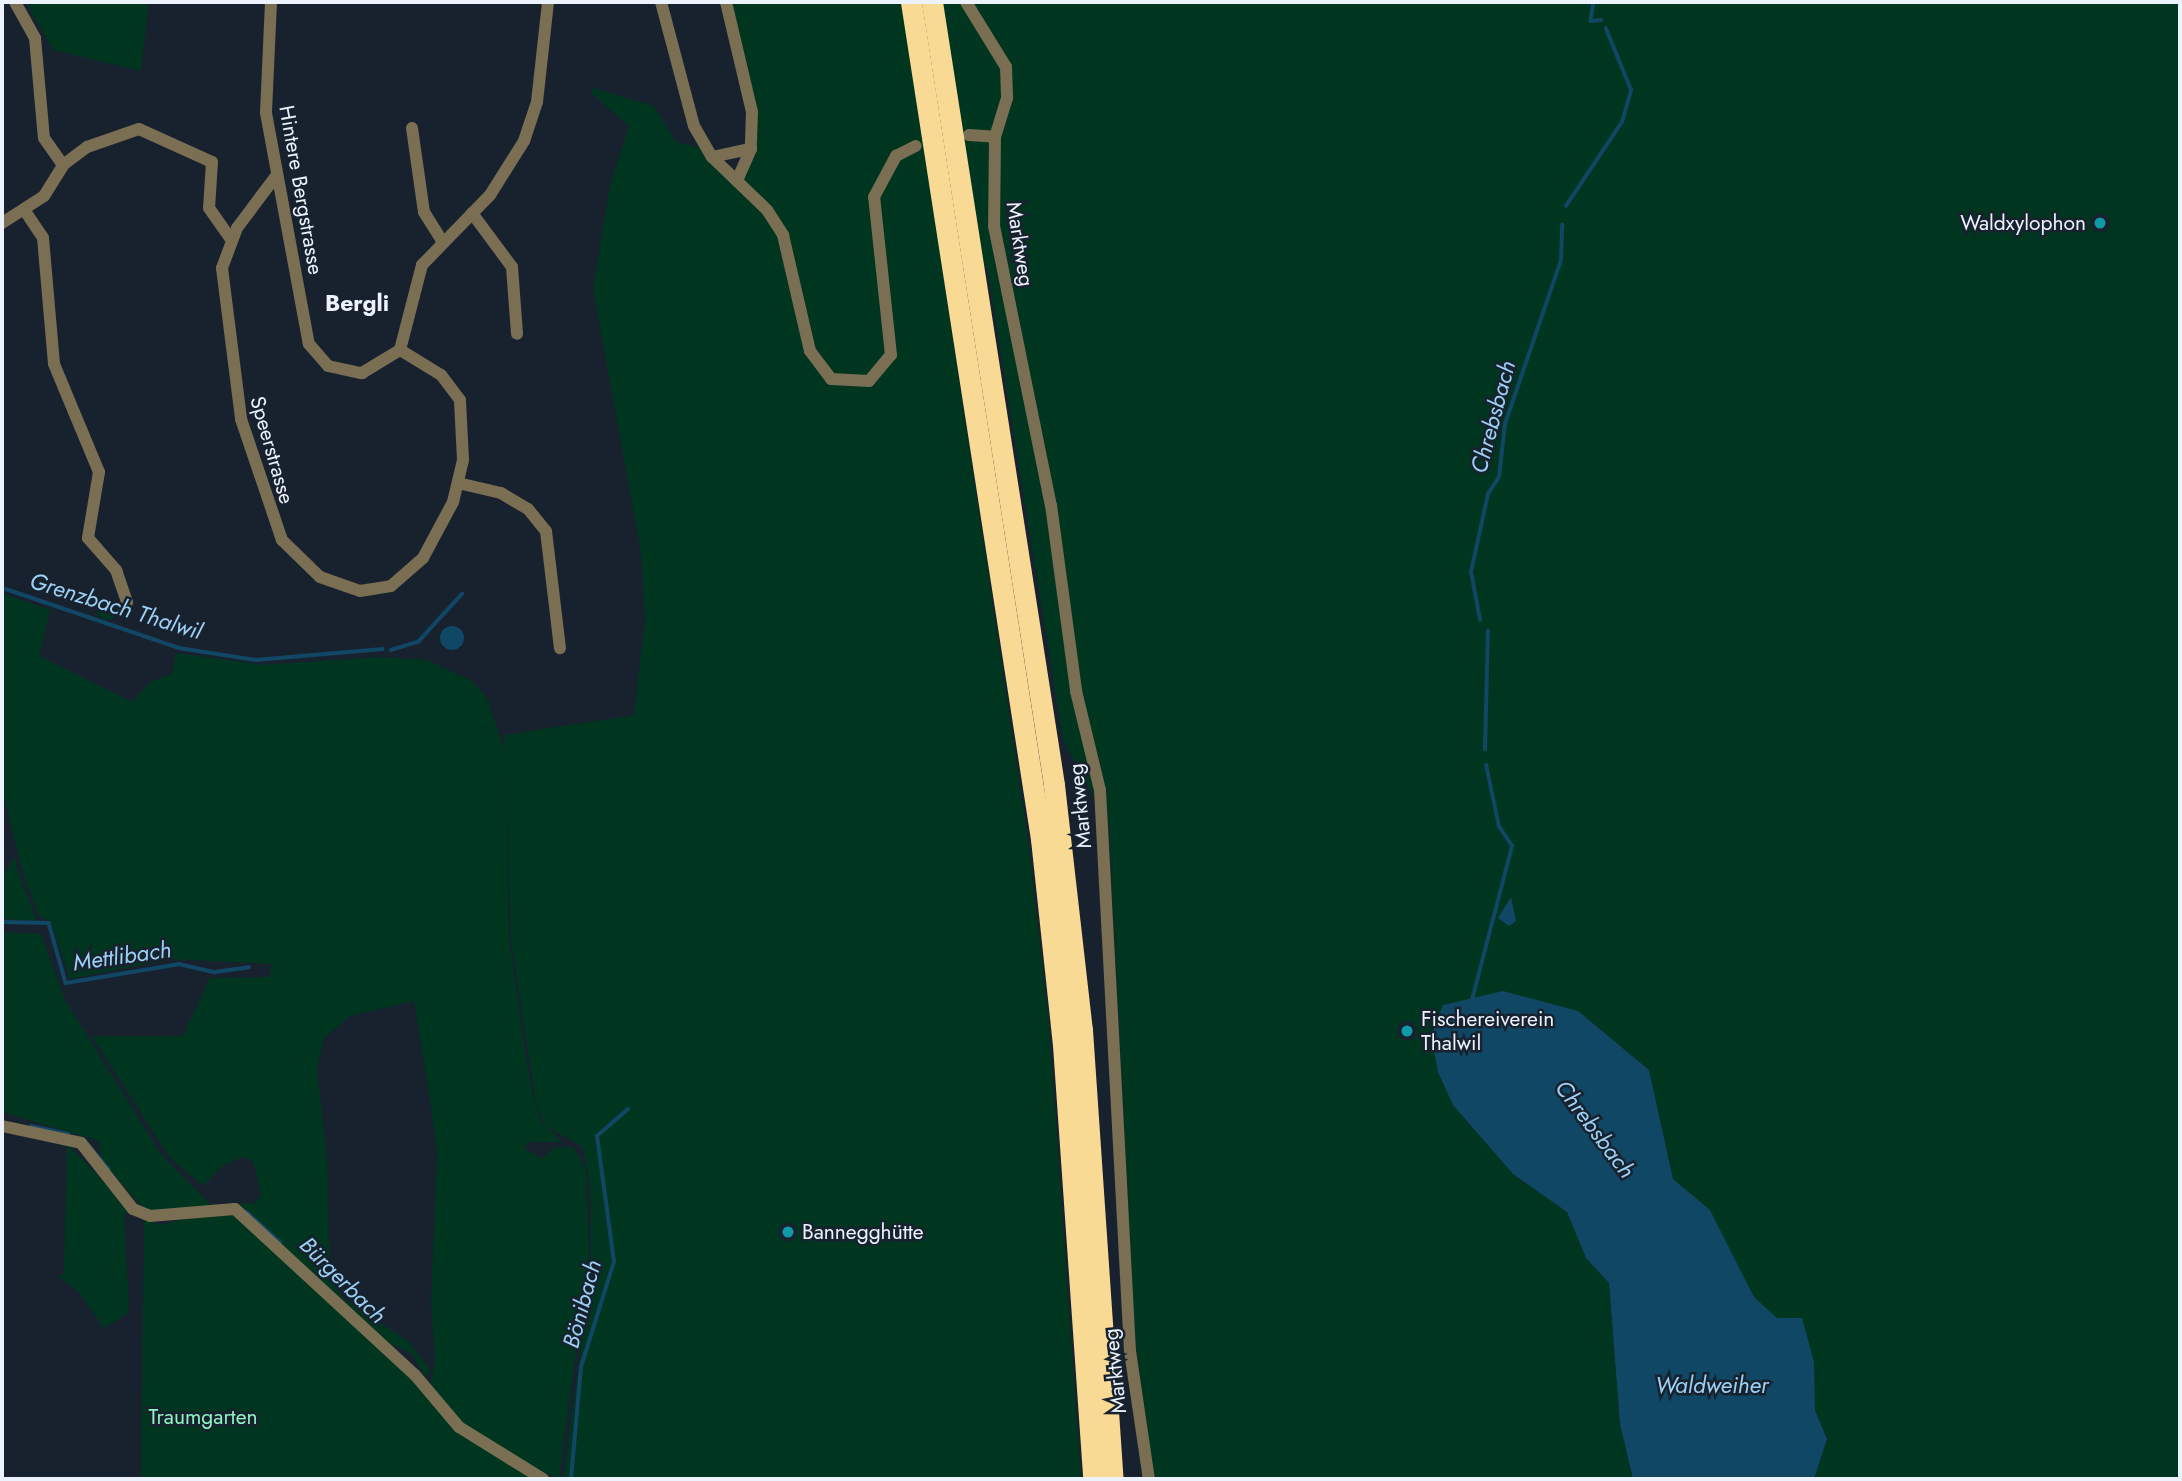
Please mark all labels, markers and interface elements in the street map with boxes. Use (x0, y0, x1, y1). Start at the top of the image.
street label: Hintere Bergstrasse (274, 103, 328, 277)
street label: Marktweg (1001, 200, 1039, 288)
place label: Waldxylophon (1960, 210, 2086, 236)
marker: Waldxylophon (2092, 215, 2108, 231)
district label: Bergli (325, 289, 389, 317)
water label: Chrebsbach (1465, 358, 1521, 476)
street label: Speerstrasse (245, 393, 299, 507)
water label: Grenzbach Thalwil (26, 567, 206, 645)
street label: Marktweg (1063, 762, 1097, 850)
water label: Mettlibach (71, 935, 173, 977)
place label: Fischereiverein Thalwil (1421, 1006, 1554, 1056)
marker: Fischereiverein Thalwil (1399, 1023, 1415, 1039)
water label: Chrebsbach (1549, 1075, 1641, 1183)
place label: Bannegghütte (802, 1219, 924, 1245)
marker: Bannegghütte (780, 1224, 796, 1240)
water label: Bürgerbach (294, 1231, 392, 1329)
water label: Bönibach (557, 1257, 607, 1351)
street label: Marktweg (1098, 1327, 1132, 1415)
water label: Waldweiher (1655, 1371, 1769, 1399)
park label: Traumgarten (149, 1404, 257, 1430)

